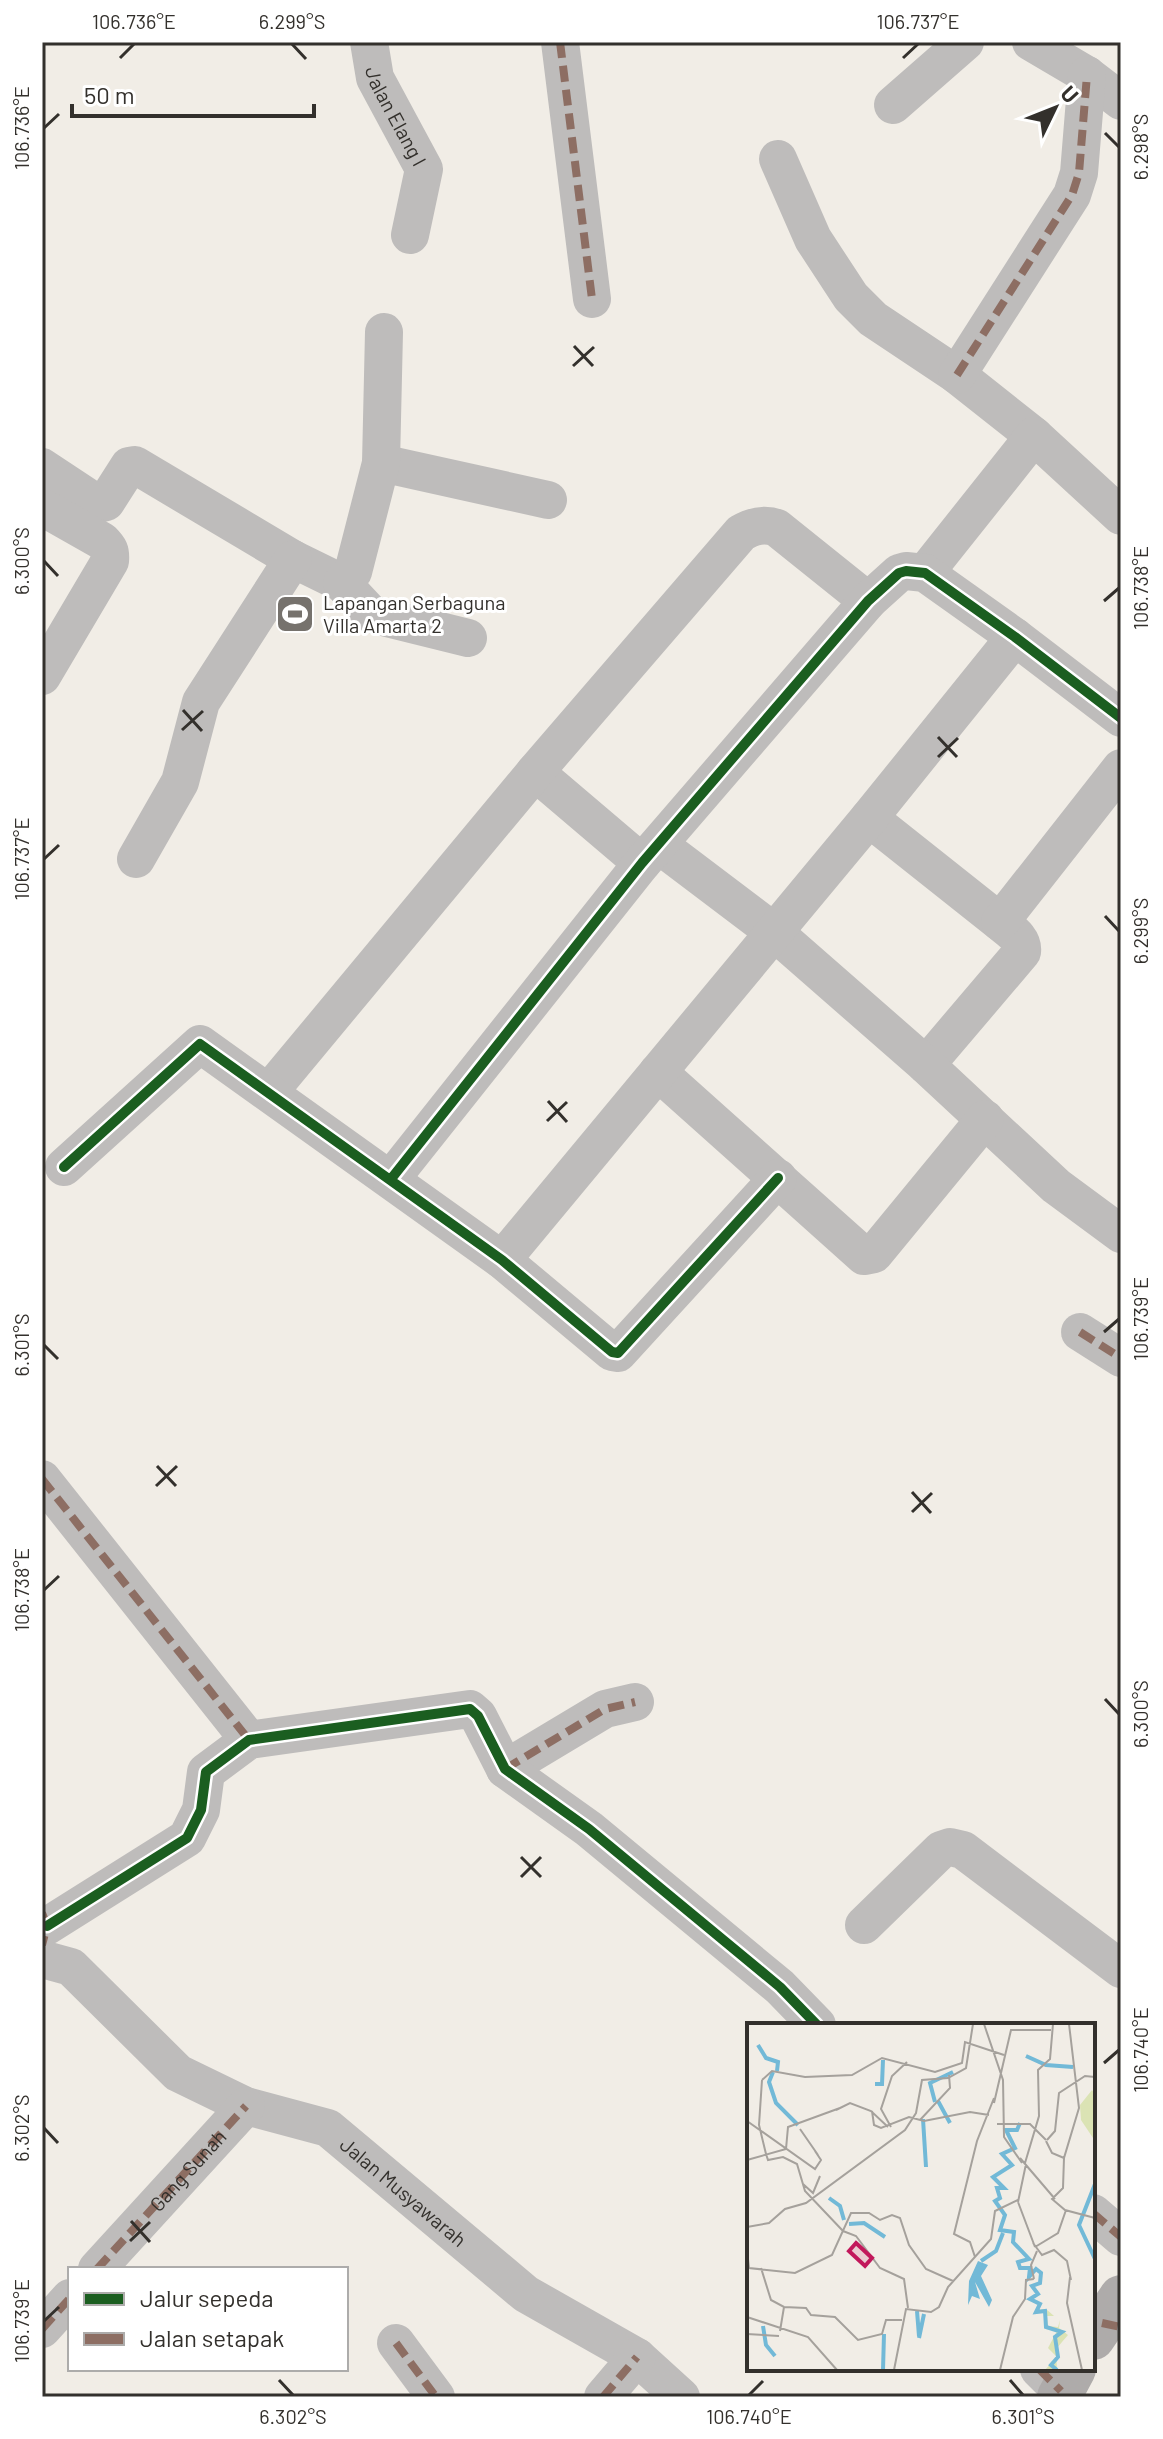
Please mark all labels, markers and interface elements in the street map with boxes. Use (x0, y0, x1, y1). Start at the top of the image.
text: 106.736°E (92, 9, 176, 33)
text: 6.299°S (259, 9, 325, 33)
text: 106.737°E (876, 9, 960, 33)
street label: Jalan Elang I (361, 65, 432, 170)
scale bar (72, 68, 314, 118)
north arrow (1015, 68, 1095, 148)
text: 50 m (84, 80, 135, 109)
text: U (1056, 80, 1085, 108)
text: 106.736°E (9, 86, 33, 170)
text: 6.298°S (1128, 114, 1152, 180)
text: 6.300°S (9, 527, 33, 595)
text: 106.738°E (1128, 546, 1152, 630)
place label: Lapangan Serbaguna Villa Amarta 2 (323, 590, 506, 637)
sports icon: Lapangan Serbaguna Villa Amarta 2 (274, 593, 316, 635)
text: 106.737°E (9, 817, 33, 901)
text: 6.299°S (1128, 898, 1152, 964)
text: 106.739°E (1128, 1277, 1152, 1361)
text: 6.301°S (9, 1313, 33, 1377)
text: 106.738°E (9, 1548, 33, 1632)
text: 6.300°S (1128, 1680, 1152, 1748)
text: 106.740°E (1128, 2007, 1152, 2093)
inset map (747, 2023, 1095, 2371)
text: 6.302°S (9, 2094, 33, 2162)
street label: Gang Sunah (144, 2124, 231, 2216)
street label: Jalan Musyawarah (336, 2132, 472, 2251)
legend (68, 2267, 348, 2371)
text: 106.739°E (9, 2279, 33, 2363)
text: Jalur sepeda (140, 2283, 274, 2312)
text: Jalan setapak (140, 2323, 284, 2352)
text: 6.302°S (259, 2404, 327, 2428)
text: 106.740°E (706, 2404, 792, 2428)
text: 6.301°S (991, 2404, 1055, 2428)

